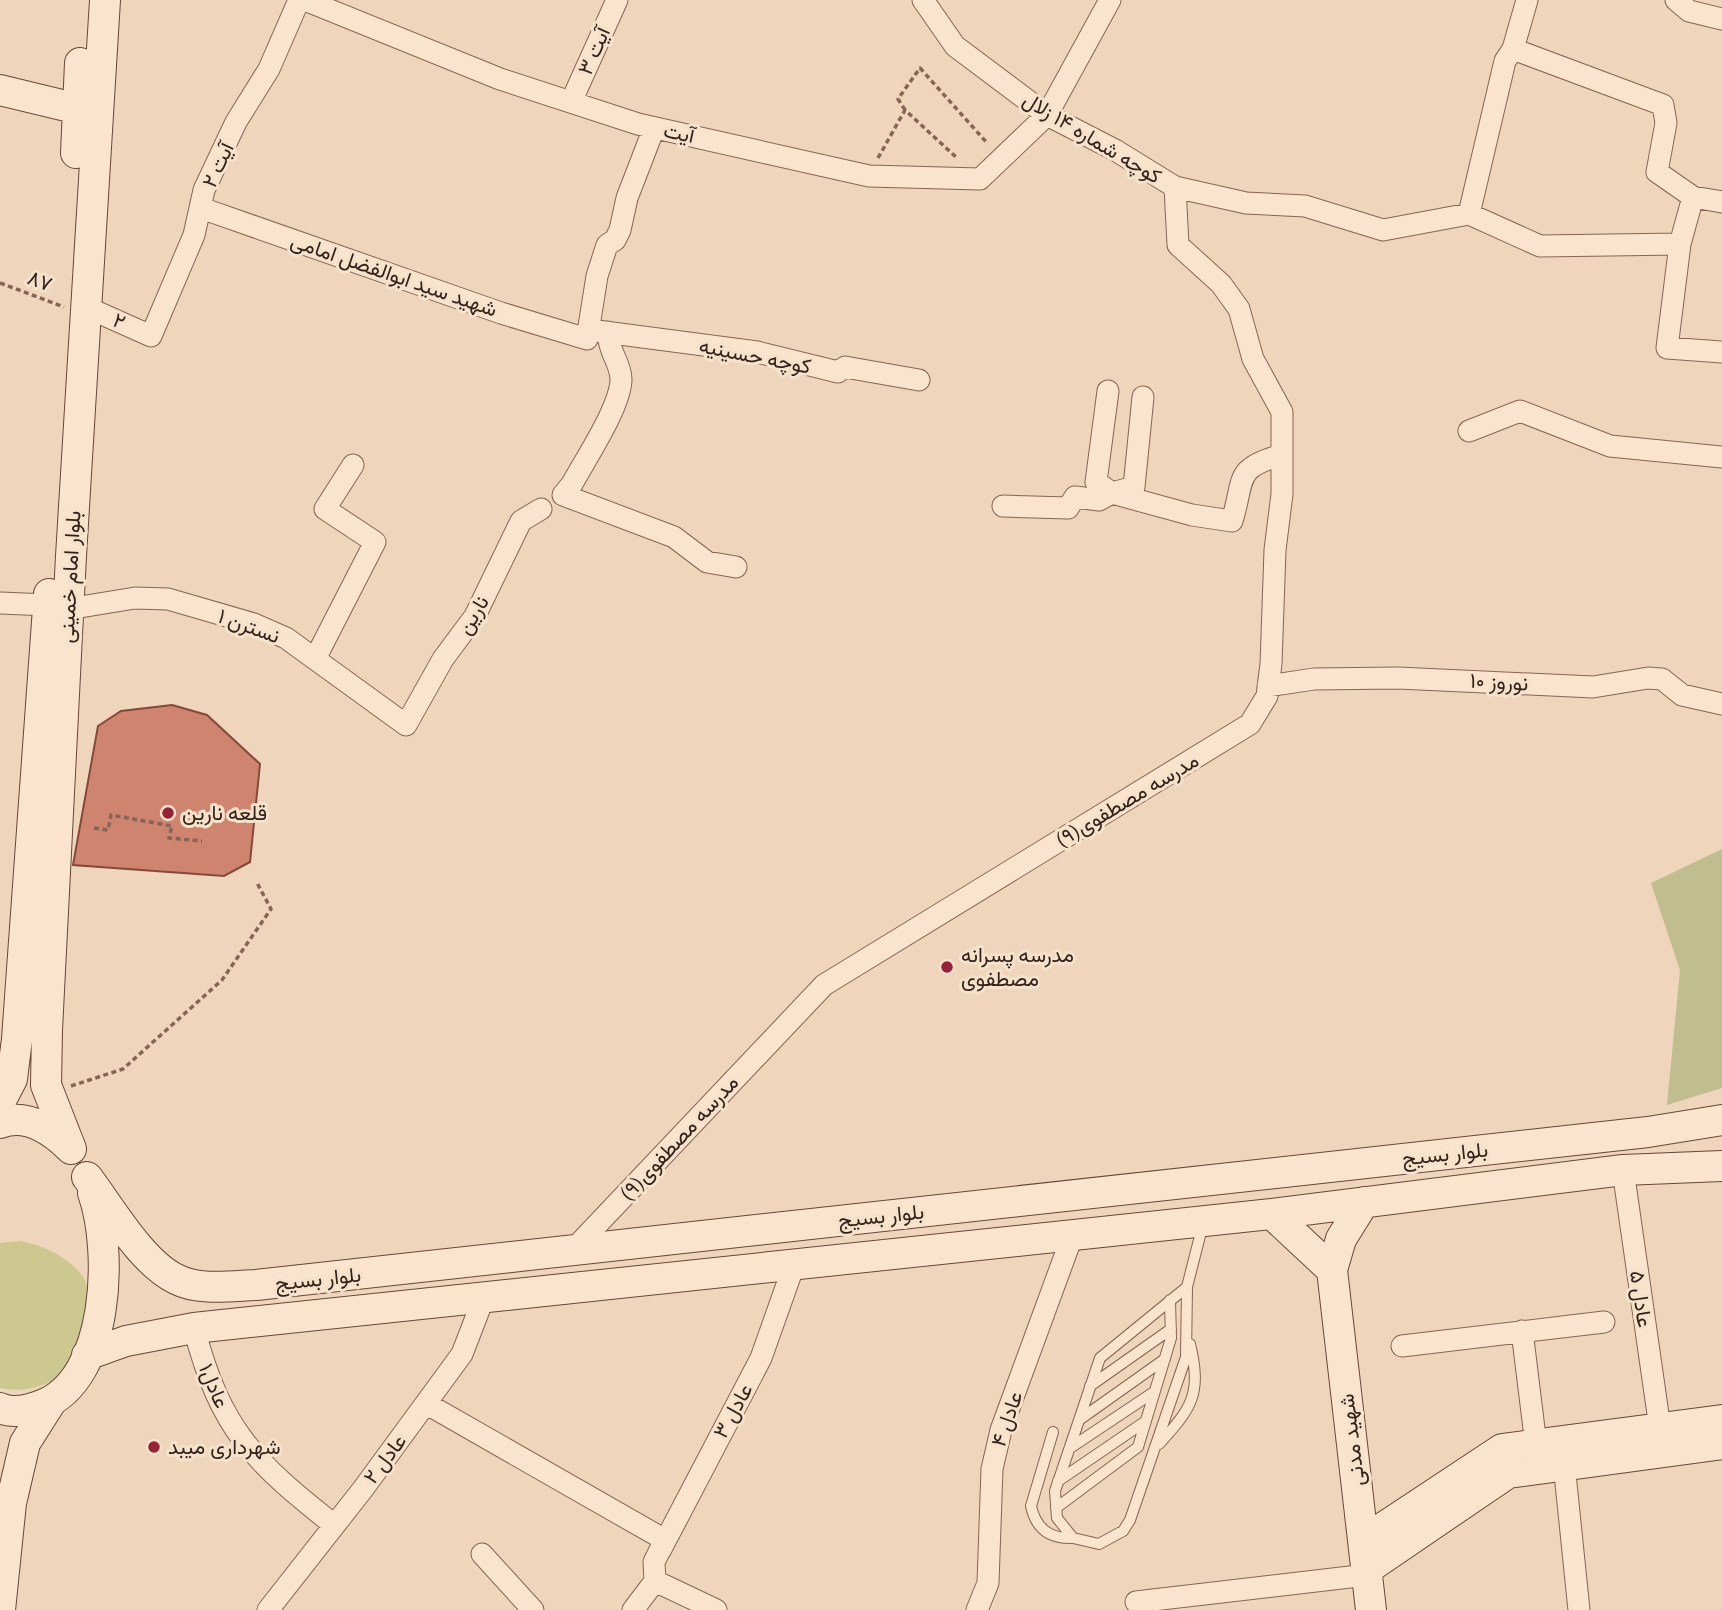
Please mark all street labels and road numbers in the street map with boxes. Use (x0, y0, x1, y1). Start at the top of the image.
street label: آیت ۳ (570, 20, 618, 79)
street label: کوچه شماره ۱۴ زلال (1018, 85, 1167, 190)
street label: آیت (661, 115, 699, 150)
street label: آیت ۲ (195, 136, 241, 192)
street label: شهید سید ابوالفضل امامی (287, 226, 501, 323)
street label: ۸۷ (24, 263, 57, 298)
street label: ۲ (108, 305, 130, 336)
street label: کوچه حسینیه (697, 330, 814, 381)
street label: بلوار امام خمینی (52, 510, 87, 644)
street label: نارین (450, 590, 496, 640)
street label: نسترن ۱ (214, 601, 284, 650)
street label: نوروز ۱۰ (1469, 665, 1529, 698)
street label: مدرسه مصطفوی(۹) (1050, 745, 1204, 854)
street label: مدرسه مصطفوی(۹) (613, 1068, 745, 1207)
street label: بلوار بسیج (1401, 1135, 1489, 1172)
street label: بلوار بسیج (837, 1197, 925, 1234)
street label: بلوار بسیج (274, 1260, 362, 1297)
street label: عادل ۵ (1623, 1269, 1660, 1329)
street label: عادل۱ (192, 1359, 237, 1413)
street label: عادل ۳ (706, 1378, 759, 1443)
street label: عادل ۴ (984, 1387, 1029, 1450)
street label: شهید مدنی (1331, 1392, 1372, 1488)
street label: عادل ۲ (356, 1428, 413, 1490)

